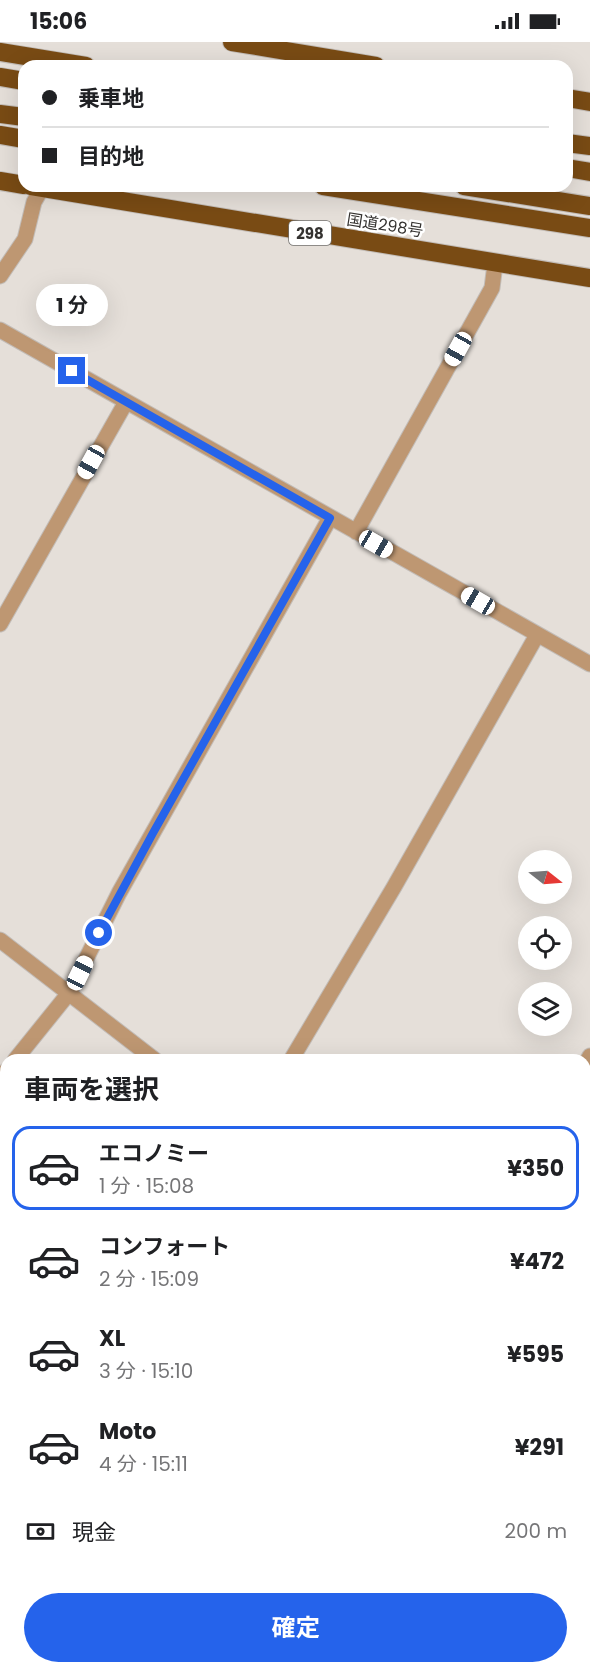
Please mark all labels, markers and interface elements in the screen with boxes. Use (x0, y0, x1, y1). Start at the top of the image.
text: 15:06 (30, 6, 87, 37)
text: 乗車地 (78, 83, 144, 114)
text: 目的地 (78, 141, 144, 172)
street label: 国道298号 (345, 208, 425, 242)
road number: 298 (289, 221, 331, 245)
callout: 1 分 (36, 284, 108, 326)
text: 1 分 (56, 291, 88, 319)
car (441, 329, 475, 369)
route end (58, 357, 85, 384)
car (74, 442, 108, 482)
car (356, 527, 396, 561)
car (458, 584, 498, 618)
north arrow (518, 850, 572, 904)
map controls (518, 850, 572, 1036)
button: locate (518, 916, 572, 970)
route start (85, 919, 112, 946)
car (64, 953, 96, 993)
button: layers (518, 982, 572, 1036)
text: 車両を選択 (24, 1071, 159, 1108)
text: エコノミー (99, 1138, 209, 1169)
icon: car (27, 1141, 81, 1195)
text: ¥350 (507, 1153, 564, 1184)
text: 1 分 · 15:08 (99, 1172, 194, 1200)
text: コンフォート (99, 1231, 230, 1262)
icon: car (27, 1234, 81, 1288)
text: ¥472 (510, 1246, 564, 1277)
text: 2 分 · 15:09 (99, 1265, 199, 1293)
text: XL (99, 1323, 125, 1354)
icon: car (27, 1327, 81, 1381)
text: ¥595 (507, 1339, 564, 1370)
text: 3 分 · 15:10 (99, 1357, 193, 1385)
text: Moto (99, 1416, 156, 1447)
icon: car (27, 1420, 81, 1474)
text: ¥291 (515, 1432, 564, 1463)
text: 4 分 · 15:11 (99, 1450, 188, 1478)
icon: cash (24, 1515, 57, 1548)
text: 現金 (72, 1517, 116, 1548)
text: 200 m (504, 1517, 567, 1545)
button: 確定 (24, 1593, 567, 1662)

